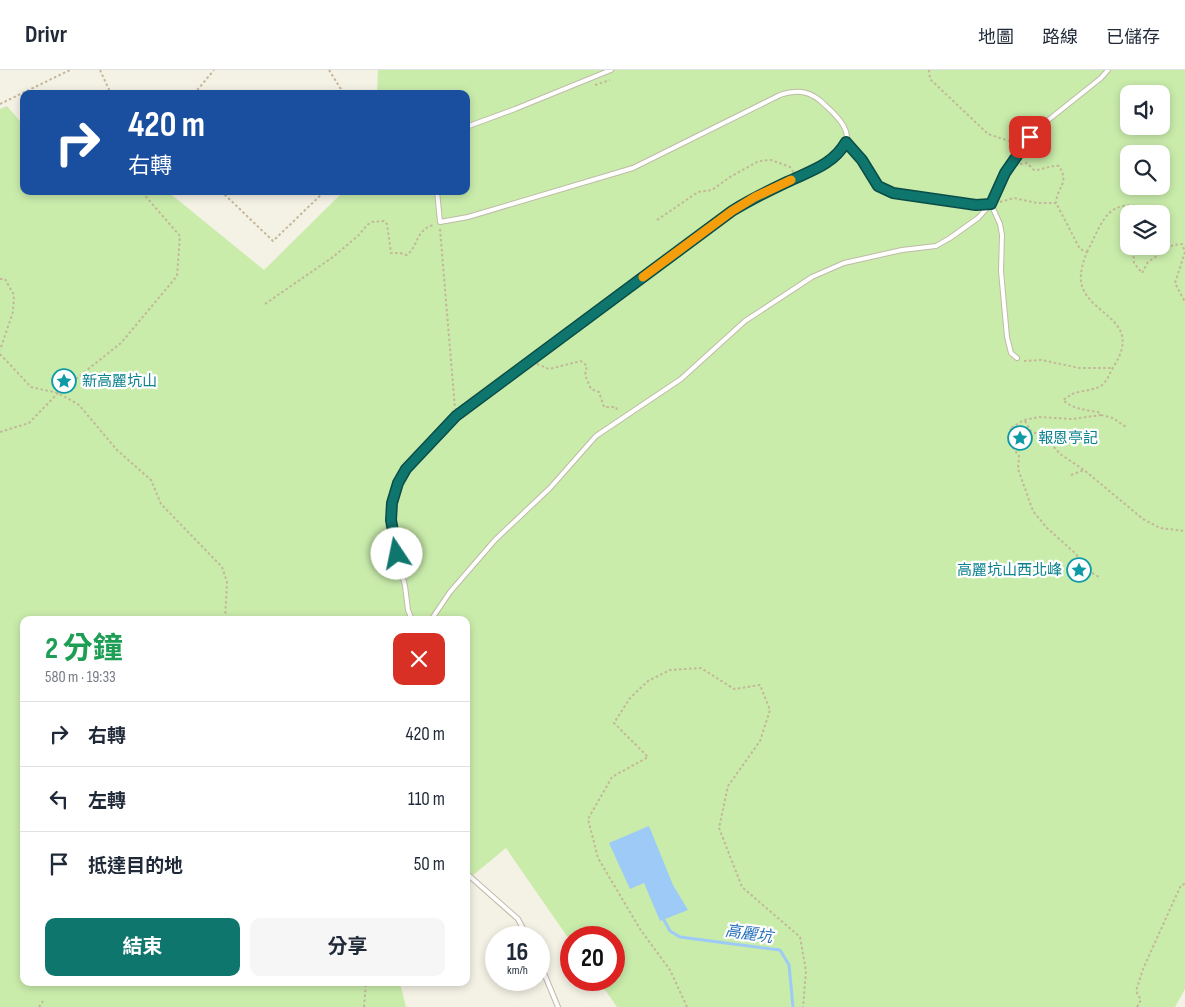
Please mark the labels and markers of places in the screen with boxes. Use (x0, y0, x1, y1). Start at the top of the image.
pin (1009, 116, 1051, 158)
place icon: 新高麗坑山 (51, 368, 77, 394)
place label: 新高麗坑山 (82, 372, 157, 391)
place icon: 報恩亭記 (1007, 425, 1033, 451)
place label: 報恩亭記 (1038, 429, 1098, 448)
place icon: 高麗坑山西北峰 (1066, 557, 1092, 583)
place label: 高麗坑山西北峰 (957, 561, 1062, 580)

